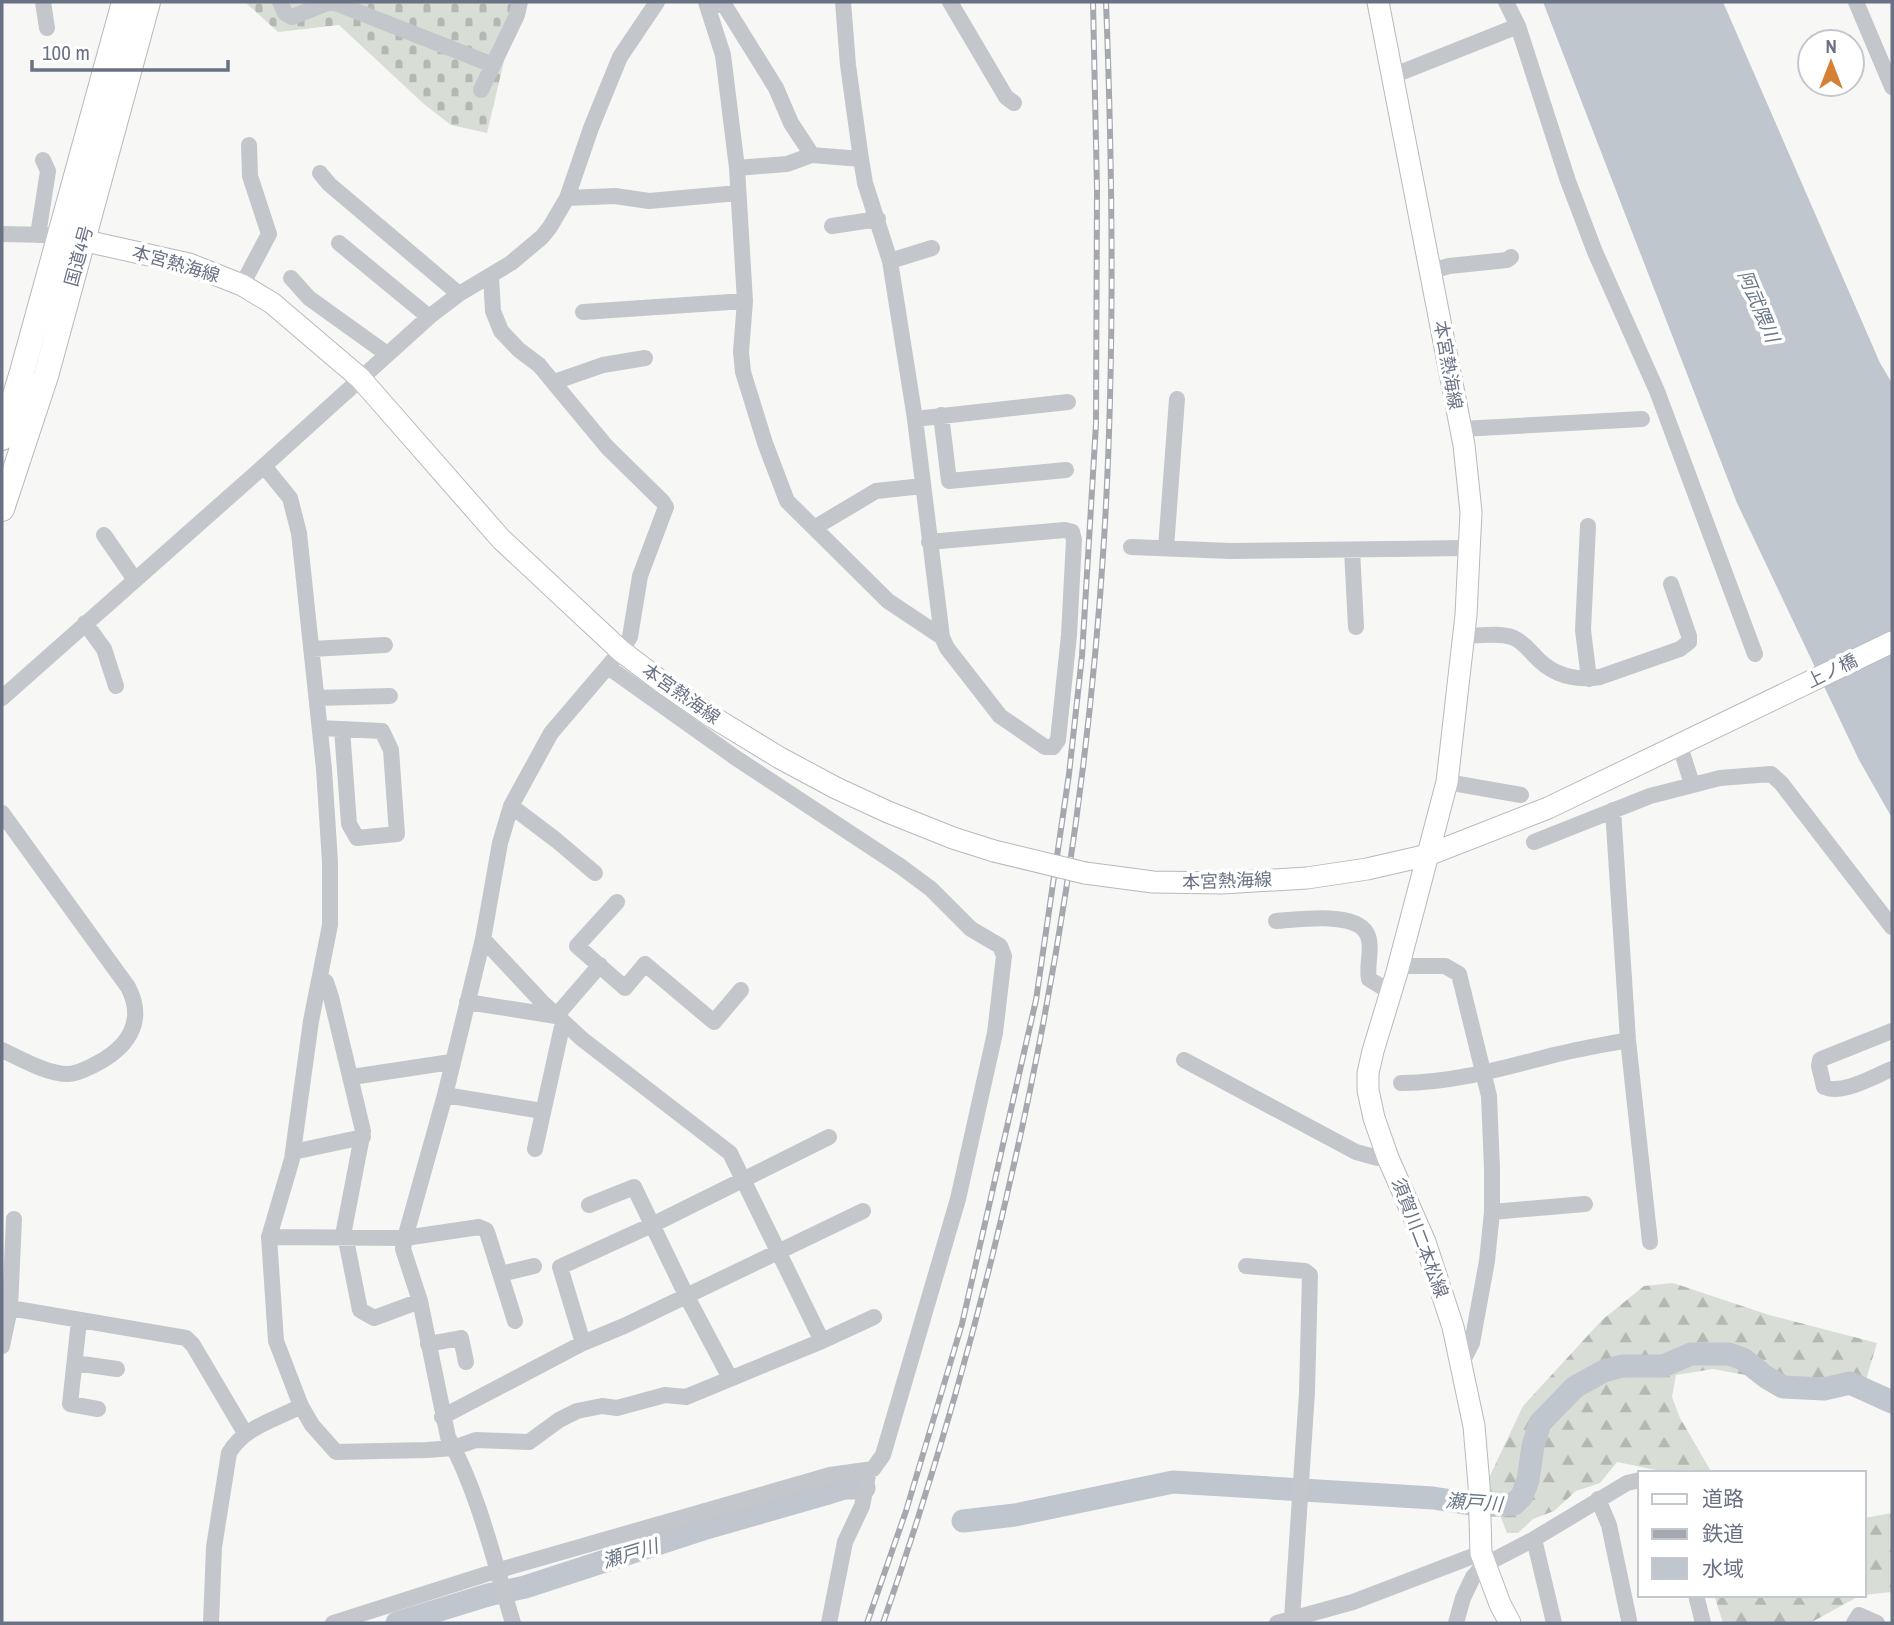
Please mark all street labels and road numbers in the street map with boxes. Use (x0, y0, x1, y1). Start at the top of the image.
street label: 国道4号 (58, 223, 99, 289)
street label: 本宮熱海線 (129, 239, 223, 288)
street label: 本宮熱海線 (1428, 318, 1469, 411)
street label: 上ノ橋 (1802, 647, 1862, 694)
street label: 本宮熱海線 (637, 658, 725, 730)
street label: 本宮熱海線 (1182, 866, 1272, 895)
street label: 須賀川二本松線 (1386, 1175, 1455, 1301)

